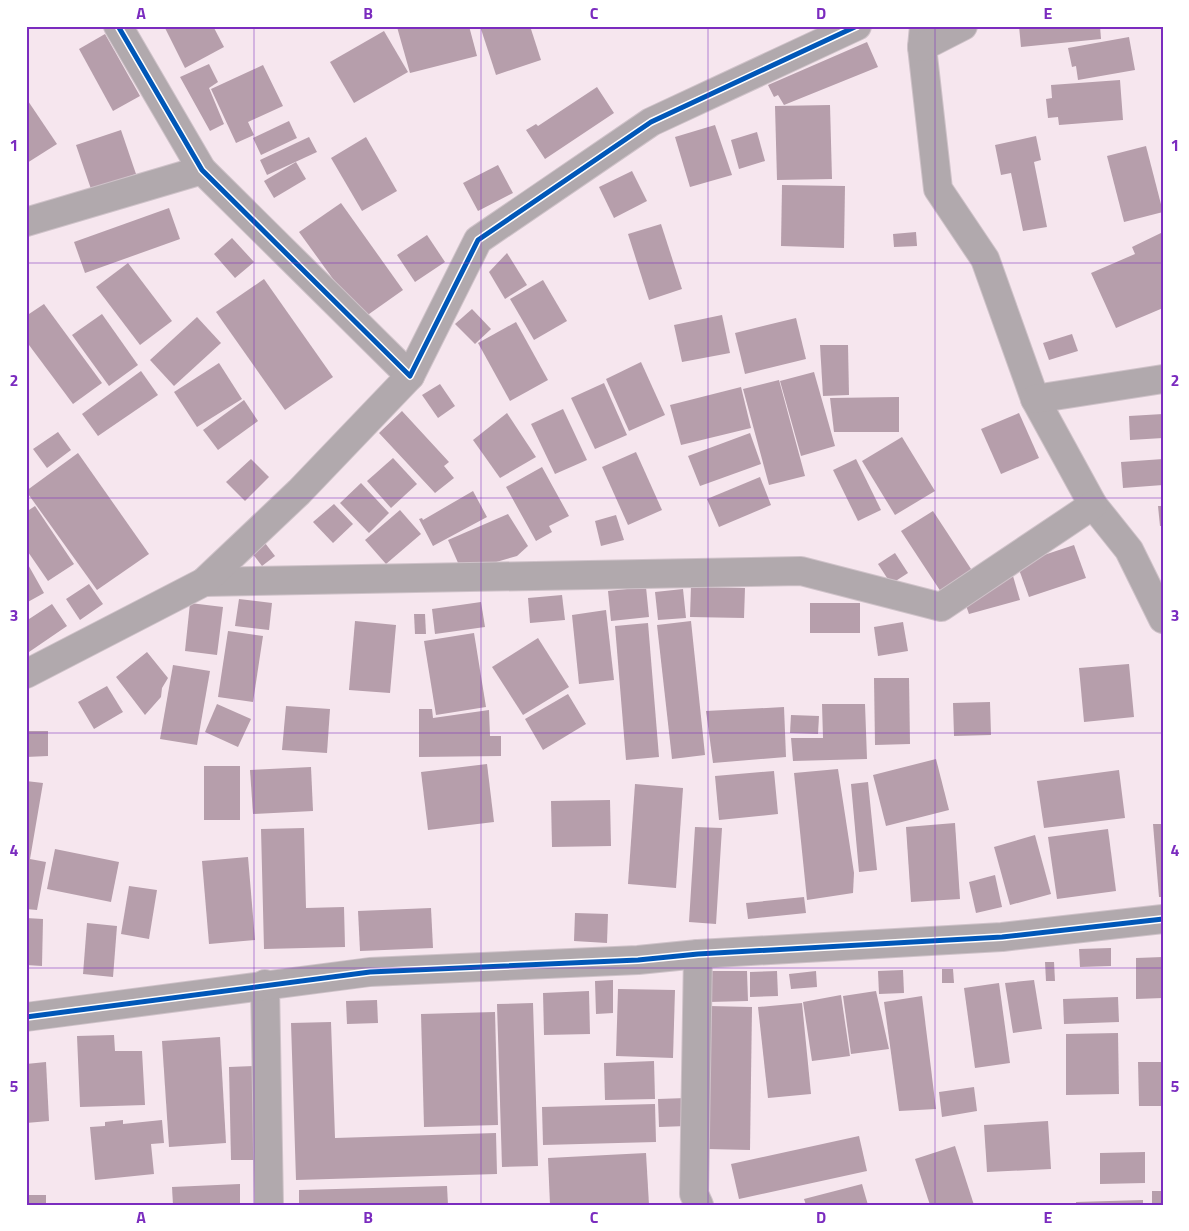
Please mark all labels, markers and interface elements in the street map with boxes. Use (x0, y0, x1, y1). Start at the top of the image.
text: A (136, 1, 146, 25)
text: B (363, 1, 373, 25)
text: C (590, 1, 599, 25)
text: D (816, 1, 826, 25)
text: E (1044, 1, 1053, 25)
text: 1 (10, 133, 18, 157)
text: 1 (1171, 133, 1179, 157)
text: 2 (10, 368, 18, 392)
text: 2 (1171, 368, 1179, 392)
text: 3 (10, 603, 18, 627)
text: 3 (1171, 603, 1179, 627)
text: 4 (10, 838, 19, 862)
text: 4 (1171, 838, 1180, 862)
text: 5 (10, 1074, 19, 1098)
text: 5 (1171, 1074, 1180, 1098)
text: A (136, 1205, 146, 1229)
text: B (363, 1205, 373, 1229)
text: C (590, 1205, 599, 1229)
text: D (816, 1205, 826, 1229)
text: E (1044, 1205, 1053, 1229)

